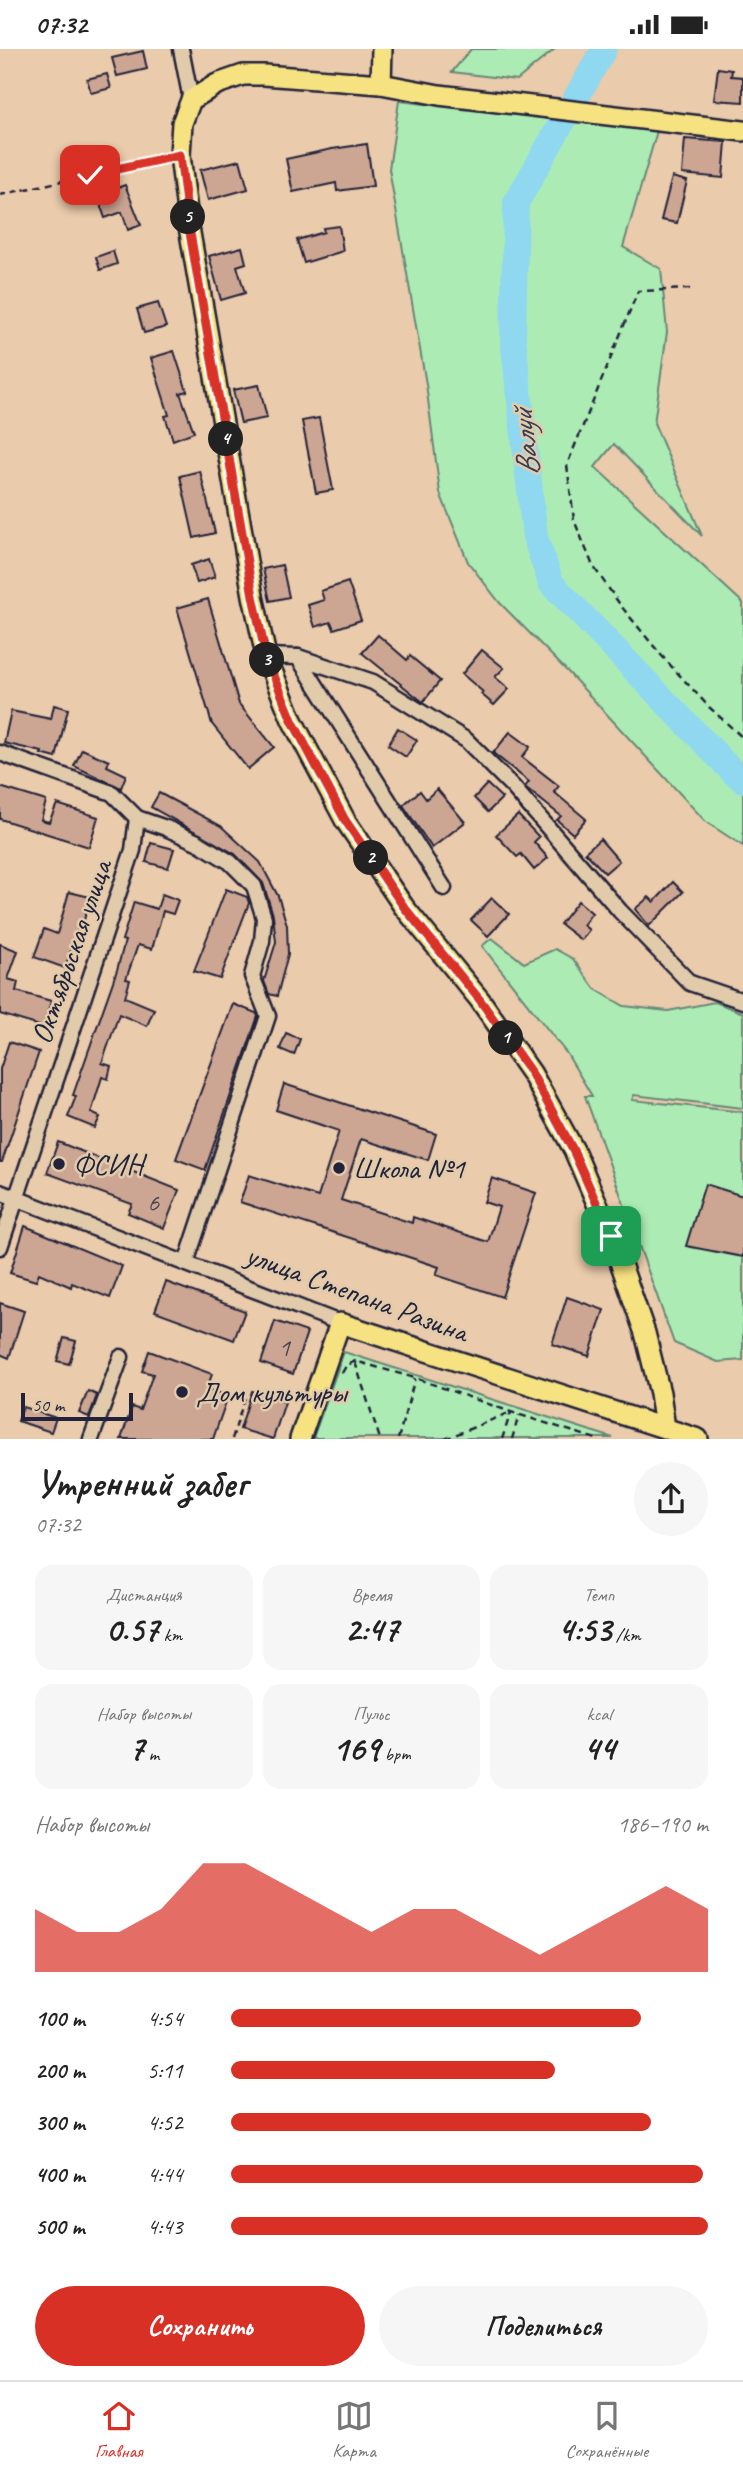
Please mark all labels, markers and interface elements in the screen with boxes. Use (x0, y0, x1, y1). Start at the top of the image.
text: 07:32 (35, 8, 87, 41)
pin (60, 145, 120, 205)
icon: check (71, 156, 109, 194)
pin: 5 (170, 199, 206, 235)
text: 5 (183, 204, 192, 228)
water label: Валуй (500, 401, 549, 478)
pin: 4 (208, 421, 244, 457)
text: 4 (221, 426, 230, 450)
pin: 3 (250, 643, 284, 677)
text: 3 (262, 647, 271, 671)
pin: 2 (354, 841, 388, 875)
text: 2 (366, 845, 375, 869)
street label: Октябрьская улица (22, 853, 121, 1049)
pin: 1 (489, 1021, 524, 1055)
text: 1 (501, 1025, 510, 1049)
place label: ФСИН (73, 1145, 148, 1183)
place label: Школа №1 (353, 1149, 466, 1187)
marker: ФСИН (51, 1156, 67, 1172)
marker: Школа №1 (331, 1160, 347, 1176)
house number: 6 (147, 1186, 160, 1219)
pin (581, 1206, 641, 1266)
icon: arrive (592, 1217, 630, 1255)
street label: улица Степана Разина (239, 1235, 476, 1352)
house number: 1 (278, 1331, 291, 1364)
place label: Дом культуры (196, 1373, 349, 1411)
marker: Дом культуры (174, 1384, 190, 1400)
scale bar (21, 1389, 133, 1421)
text: 50 m (32, 1393, 64, 1417)
text: Утренний забег (35, 1460, 247, 1507)
button: share (634, 1462, 708, 1536)
text: 07:32 (35, 1510, 81, 1539)
text: Дистанция (106, 1583, 182, 1607)
text: Время (351, 1583, 392, 1607)
text: Темп (584, 1583, 614, 1607)
text: 0.57 (106, 1607, 159, 1652)
text: 2:47 (344, 1607, 399, 1652)
text: 4:53 (558, 1607, 611, 1652)
text: km (159, 1623, 182, 1647)
text: /km (611, 1623, 641, 1647)
text: Набор высоты (97, 1702, 191, 1726)
text: Пульс (353, 1702, 390, 1726)
text: kcal (587, 1702, 612, 1726)
text: 7 (128, 1726, 144, 1771)
text: 169 (332, 1726, 380, 1771)
text: 44 (583, 1726, 615, 1771)
text: m (144, 1742, 159, 1766)
text: bpm (380, 1742, 411, 1766)
text: Набор высоты (35, 1810, 149, 1839)
text: 186–190 m (617, 1810, 708, 1839)
text: 100 m (35, 2004, 85, 2033)
text: 4:54 (147, 2004, 183, 2033)
text: 200 m (35, 2056, 85, 2085)
text: 5:11 (147, 2056, 183, 2085)
text: 300 m (35, 2108, 85, 2137)
text: 4:52 (147, 2108, 183, 2137)
text: 400 m (35, 2160, 85, 2189)
text: 4:44 (147, 2160, 183, 2189)
text: 500 m (35, 2212, 84, 2241)
text: 4:43 (147, 2212, 183, 2241)
button: Сохранить (35, 2286, 365, 2366)
button: Поделиться (379, 2286, 708, 2366)
tab: Главная (95, 2397, 143, 2463)
tab: Карта (332, 2397, 376, 2463)
tab: Сохранённые (566, 2397, 648, 2463)

